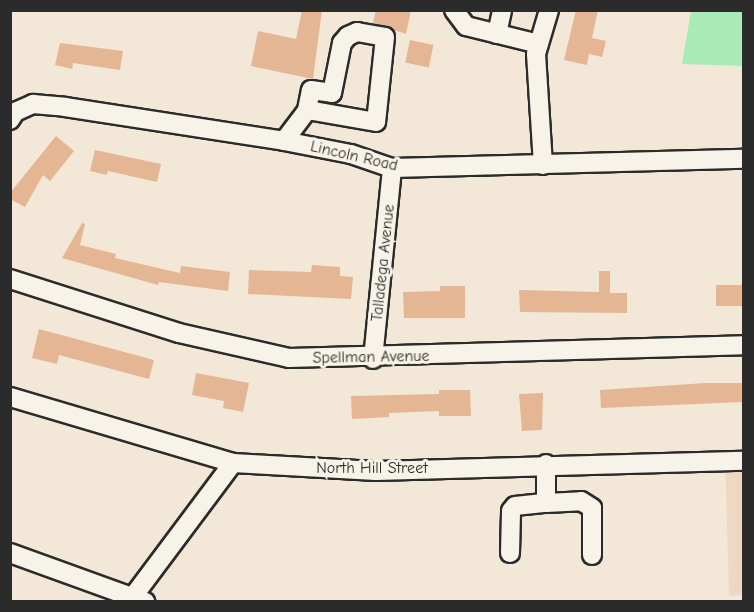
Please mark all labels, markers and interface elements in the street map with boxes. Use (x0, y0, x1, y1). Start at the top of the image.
street label: Lincoln Road (309, 137, 399, 175)
street label: Talladega Avenue (367, 203, 399, 323)
street label: Spellman Avenue (312, 346, 430, 368)
street label: North Hill Street (316, 458, 428, 478)

